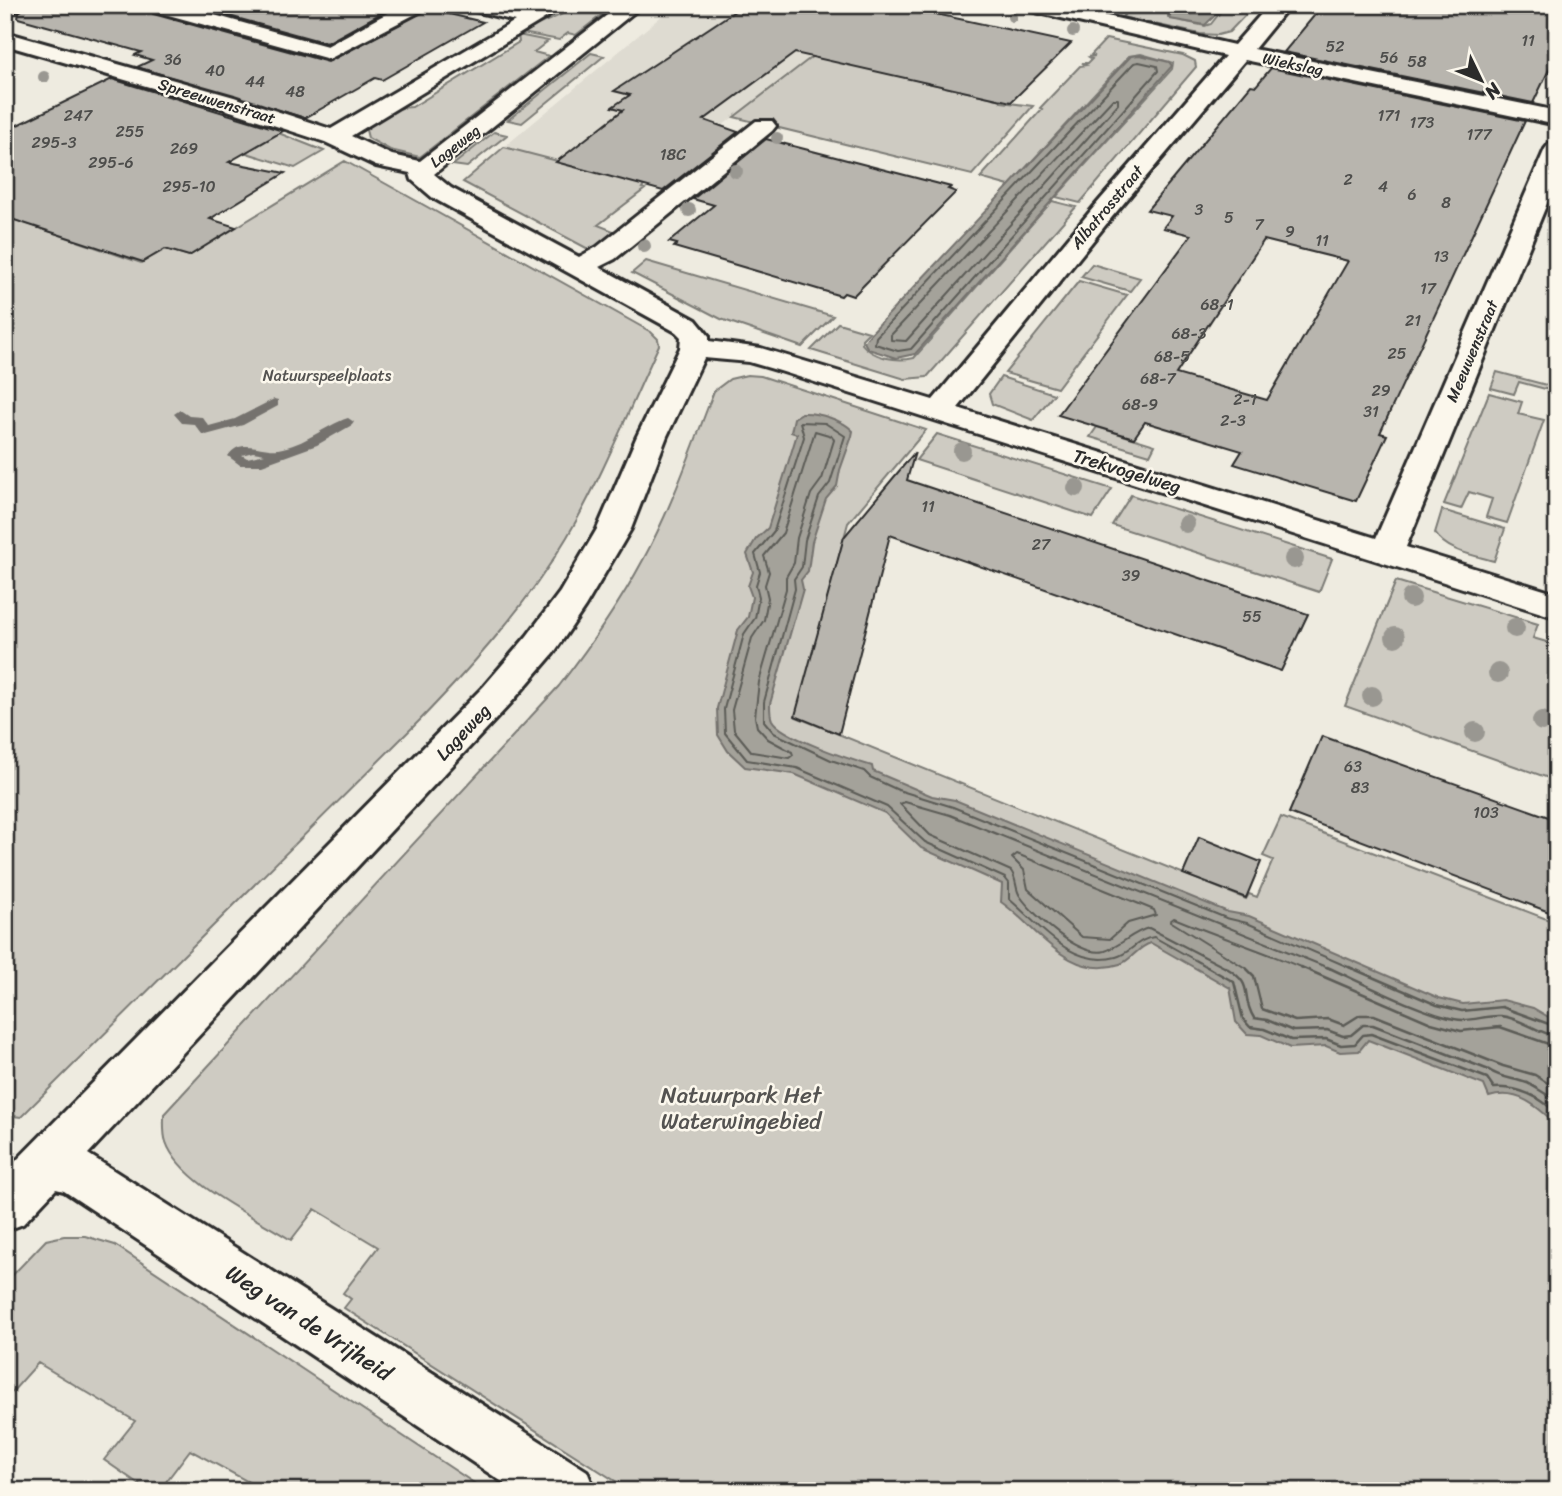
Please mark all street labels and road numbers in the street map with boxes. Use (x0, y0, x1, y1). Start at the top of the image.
street label: Wiekslag (1260, 43, 1326, 85)
street label: Spreeuwenstraat (155, 69, 279, 133)
street label: Lageweg (423, 117, 487, 175)
street label: Albatrosstraat (1062, 158, 1151, 256)
street label: Meeuwenstraat (1437, 295, 1507, 407)
street label: Trekvogelweg (1069, 439, 1186, 503)
street label: Lageweg (427, 695, 499, 769)
street label: Weg van de Vrijheid (217, 1253, 403, 1394)

